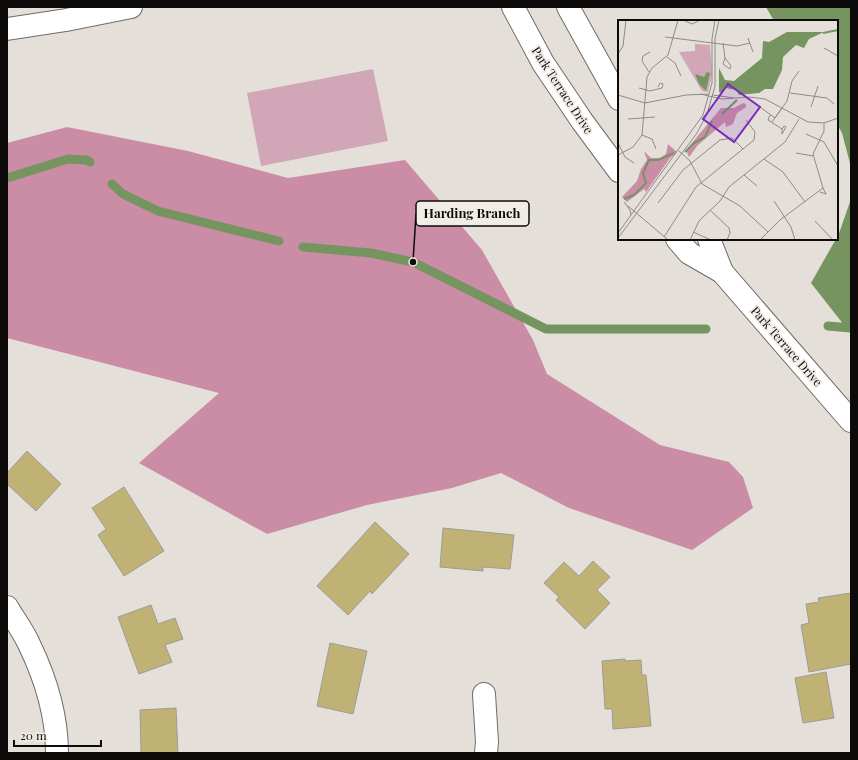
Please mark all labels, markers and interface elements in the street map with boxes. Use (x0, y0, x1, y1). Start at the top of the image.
inset map (618, 20, 838, 240)
street label: Park Terrace Drive (529, 43, 597, 137)
callout: Harding Branch (416, 201, 529, 226)
text: Harding Branch (424, 204, 520, 221)
street label: Park Terrace Drive (748, 303, 826, 389)
scale bar (14, 722, 101, 748)
text: 20 m (20, 727, 47, 743)

